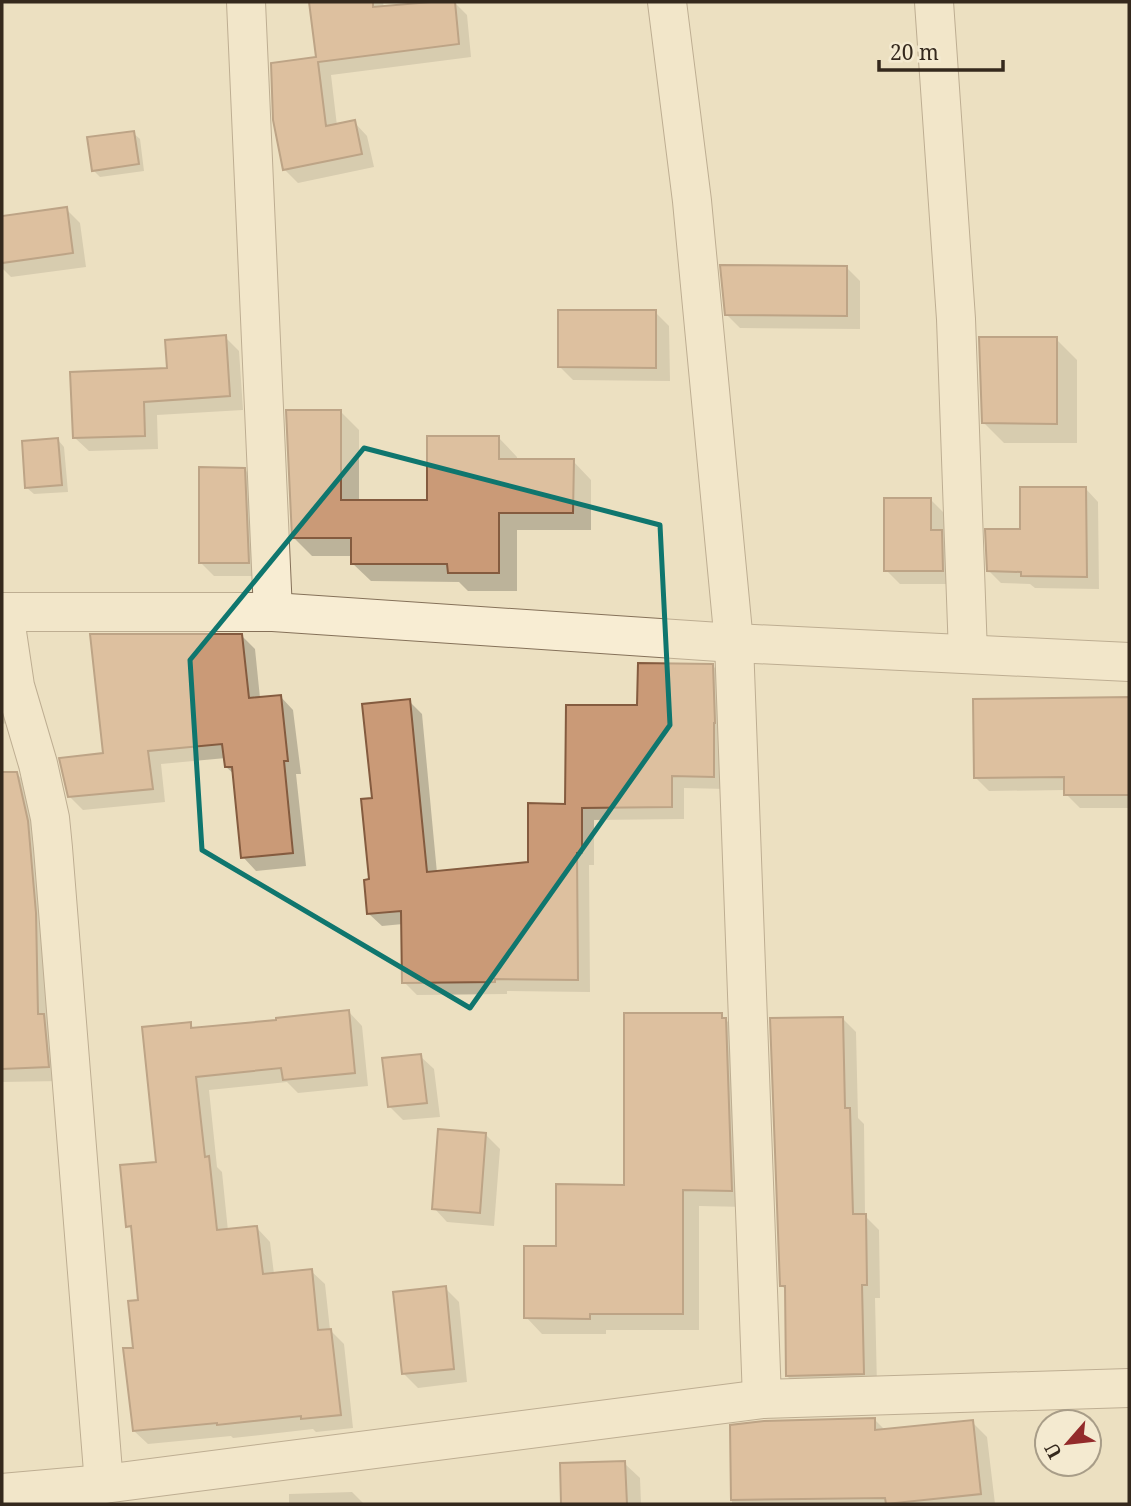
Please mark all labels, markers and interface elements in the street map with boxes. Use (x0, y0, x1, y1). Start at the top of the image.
scale bar (879, 28, 1003, 72)
text: 20 m (890, 38, 939, 66)
north arrow (1033, 1408, 1103, 1478)
text: U (1038, 1439, 1068, 1463)

